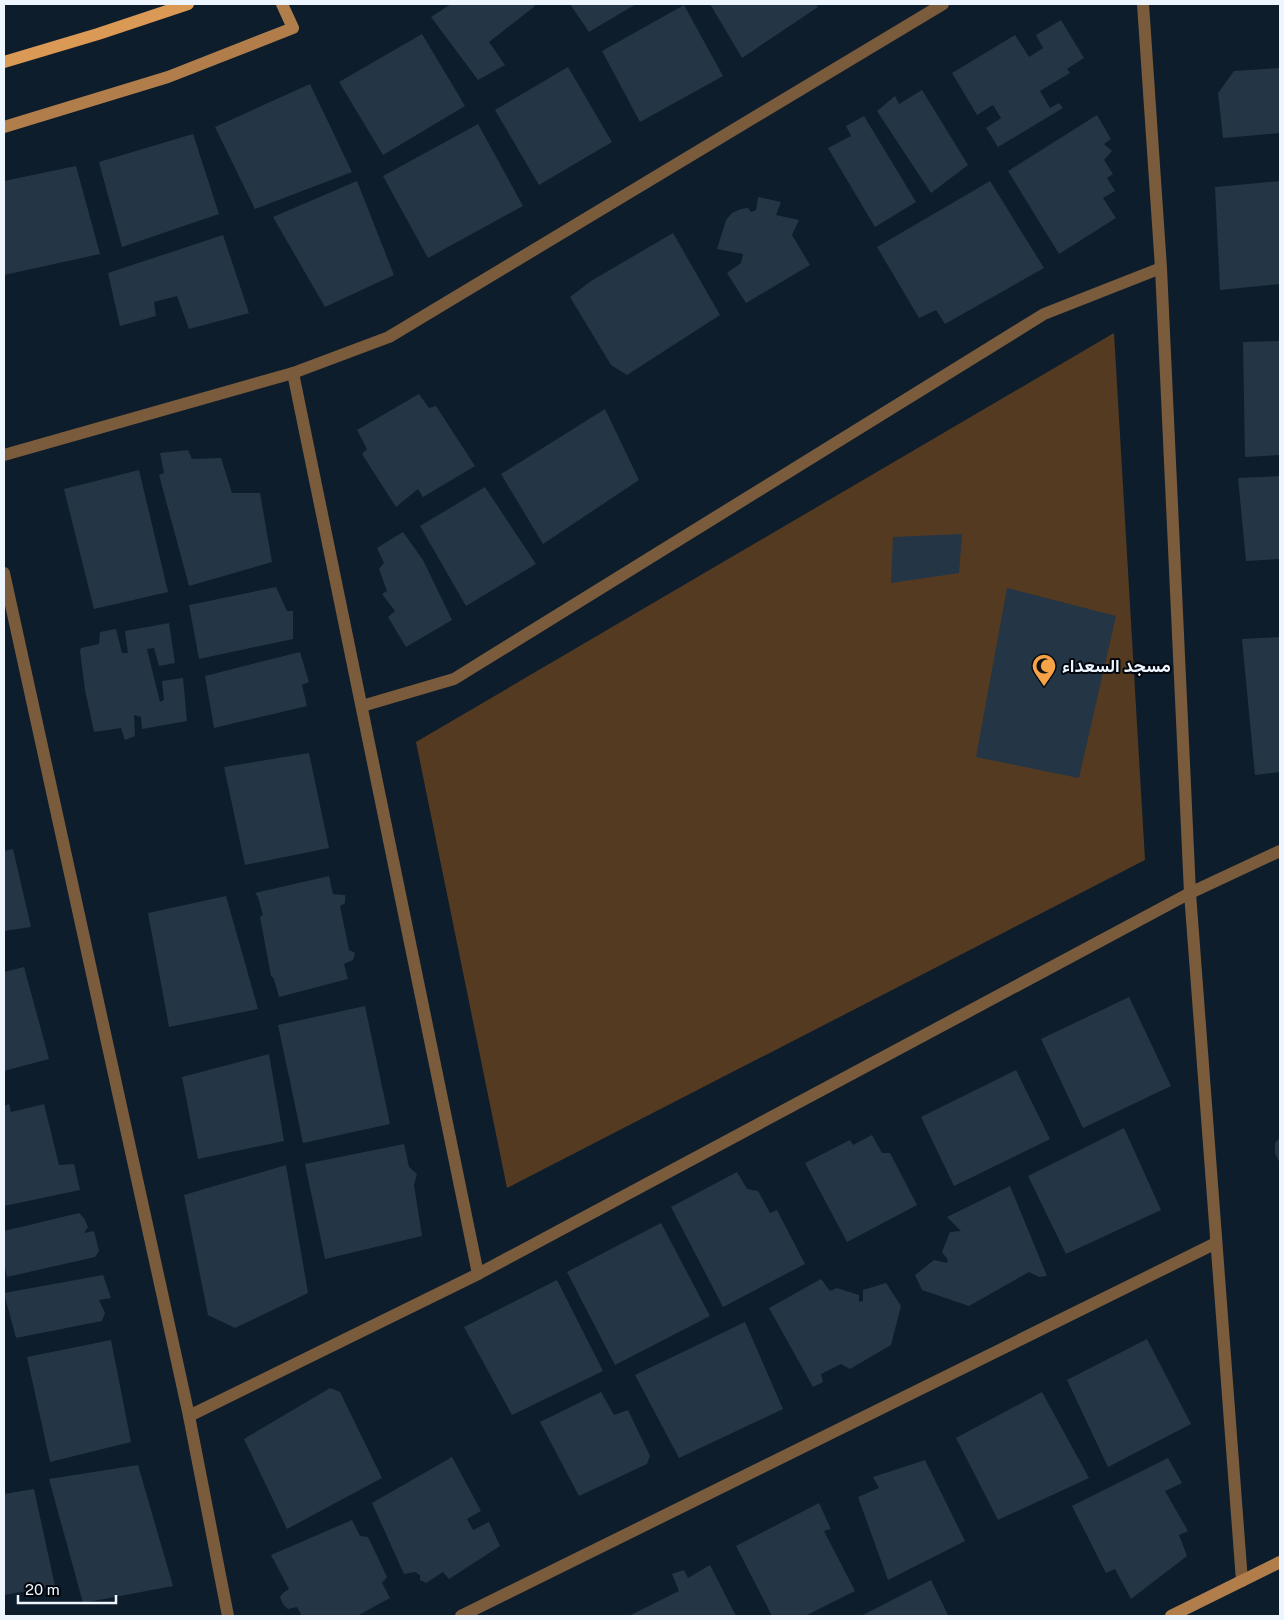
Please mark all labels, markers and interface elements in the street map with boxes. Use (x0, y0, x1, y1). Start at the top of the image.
mosque icon: مسجد السعداء (1031, 653, 1057, 687)
place label: مسجد السعداء (1062, 655, 1171, 677)
scale bar (18, 1572, 115, 1604)
text: 20 m (25, 1581, 60, 1598)

